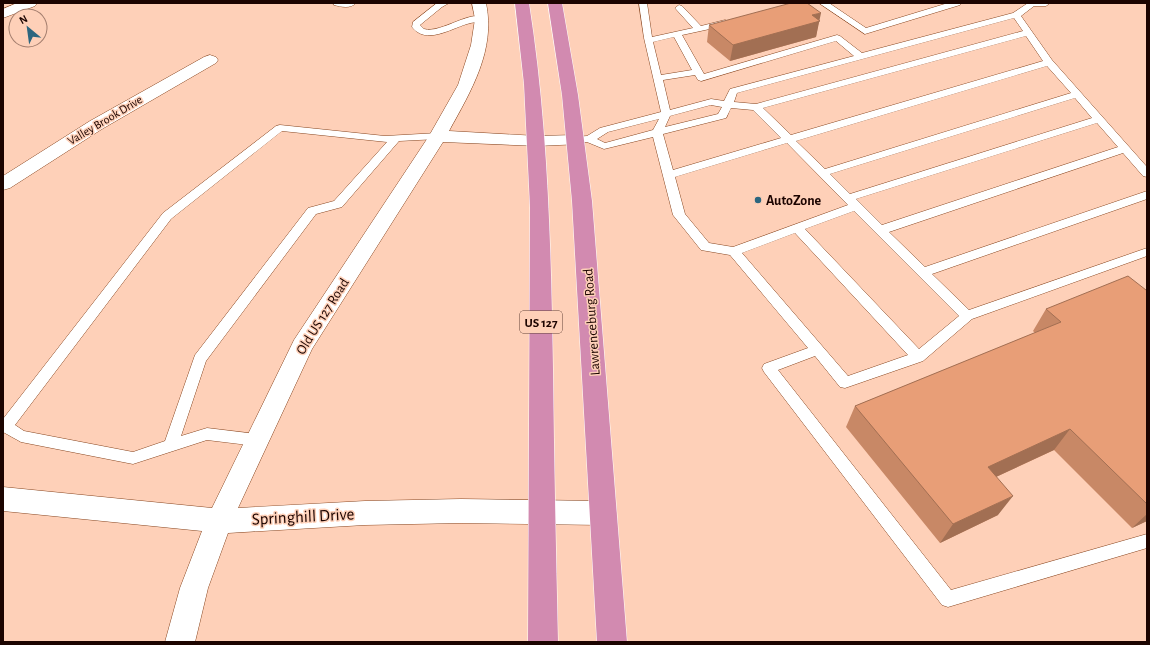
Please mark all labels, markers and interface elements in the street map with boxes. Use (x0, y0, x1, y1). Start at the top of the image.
north arrow (8, 8, 48, 48)
text: N (17, 13, 29, 26)
street label: Valley Brook Drive (66, 93, 145, 148)
place label: AutoZone (766, 194, 822, 208)
marker: AutoZone (753, 195, 763, 205)
street label: Lawrenceburg Road (581, 268, 603, 376)
street label: Old US 127 Road (294, 276, 352, 357)
road number: US 127 (520, 311, 562, 333)
street label: Springhill Drive (251, 505, 355, 528)

